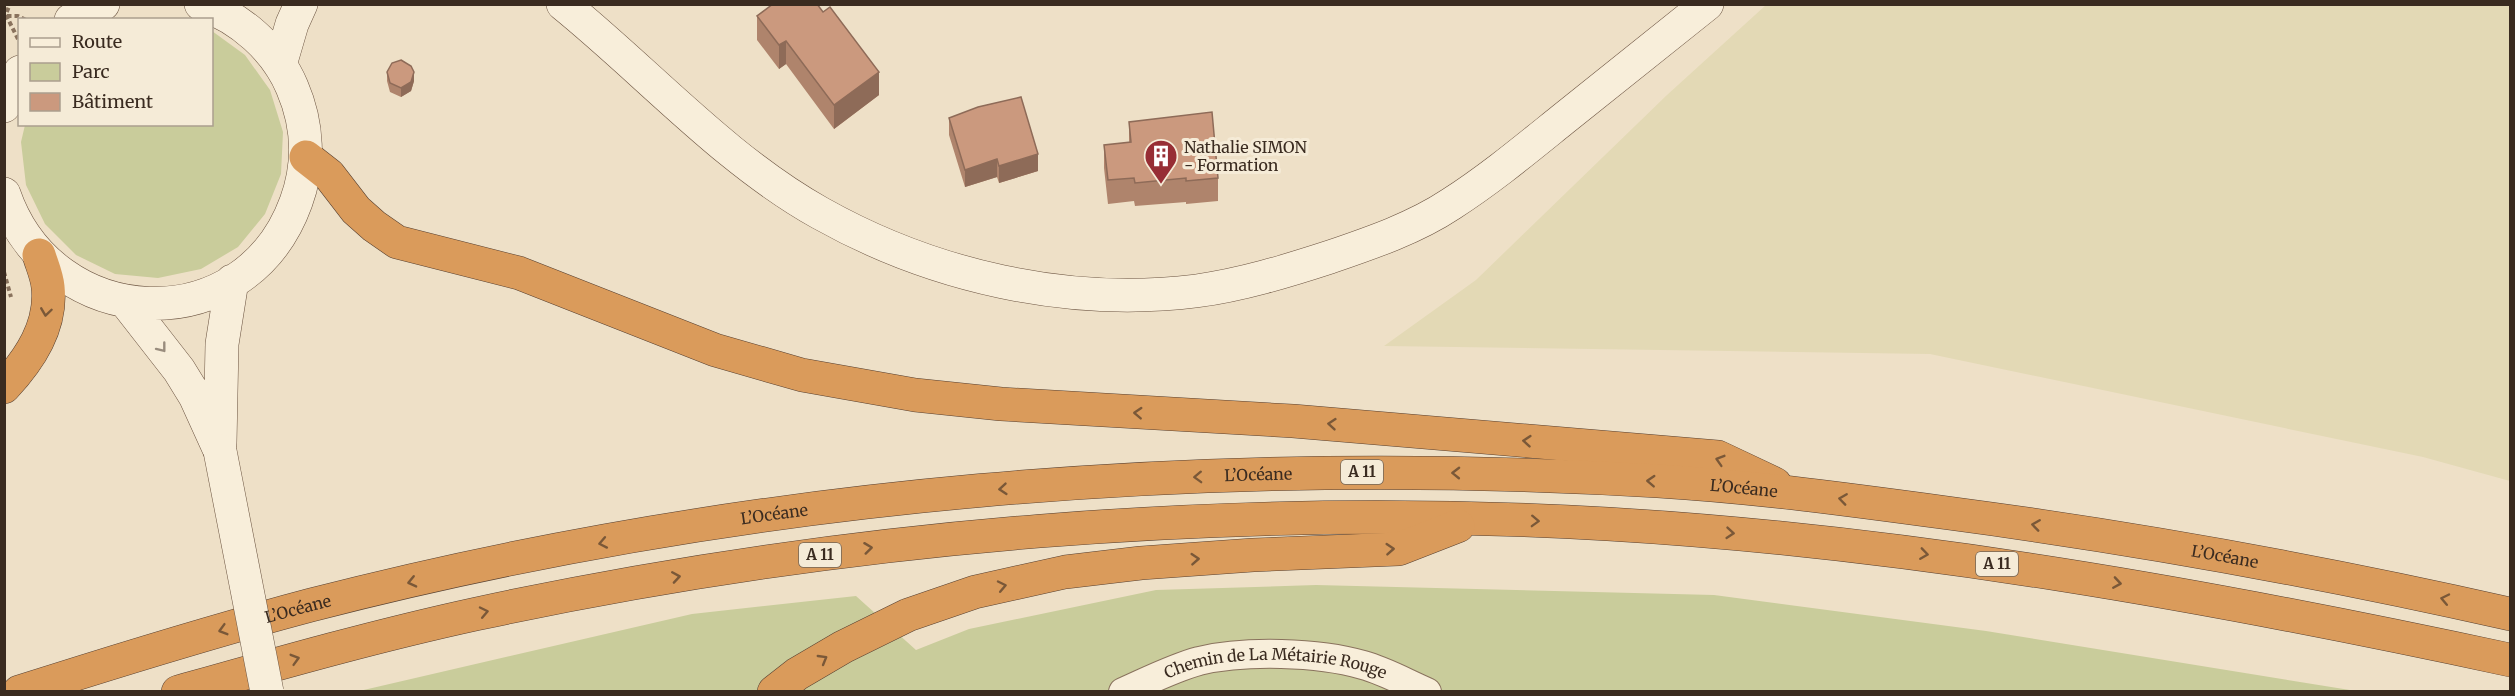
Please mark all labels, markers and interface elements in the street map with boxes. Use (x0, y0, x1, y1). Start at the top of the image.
legend (18, 18, 213, 126)
text: Route (72, 30, 122, 53)
text: Parc (72, 60, 110, 83)
text: Bâtiment (72, 90, 153, 113)
place label: Nathalie SIMON - Formation (1184, 137, 1307, 175)
building icon: Nathalie SIMON - Formation (1143, 138, 1179, 185)
one-way arrow (41, 308, 53, 317)
one-way arrow (154, 341, 165, 352)
one-way arrow (1133, 406, 1142, 419)
one-way arrow (1328, 418, 1337, 431)
one-way arrow (1522, 435, 1531, 448)
one-way arrow (1715, 454, 1726, 467)
road number: A 11 (1341, 460, 1383, 484)
street label: L’Océane (1224, 464, 1292, 485)
one-way arrow (1451, 467, 1460, 480)
one-way arrow (1193, 470, 1202, 483)
one-way arrow (1646, 475, 1655, 488)
street label: L’Océane (1709, 475, 1779, 501)
one-way arrow (999, 482, 1008, 495)
one-way arrow (1838, 493, 1847, 505)
street label: L’Océane (739, 499, 809, 529)
one-way arrow (1531, 515, 1540, 528)
one-way arrow (2031, 519, 2041, 531)
one-way arrow (1725, 526, 1734, 539)
one-way arrow (598, 536, 608, 548)
street label: L’Océane (2190, 540, 2260, 572)
road number: A 11 (799, 543, 841, 567)
one-way arrow (864, 543, 873, 555)
one-way arrow (1385, 543, 1395, 556)
one-way arrow (1919, 548, 1928, 560)
road number: A 11 (1976, 552, 2018, 576)
one-way arrow (1191, 553, 1200, 566)
one-way arrow (671, 571, 680, 583)
one-way arrow (407, 575, 417, 588)
one-way arrow (2112, 576, 2121, 588)
one-way arrow (997, 580, 1007, 593)
street label: L’Océane (262, 590, 333, 627)
one-way arrow (2441, 594, 2451, 607)
one-way arrow (479, 607, 489, 620)
one-way arrow (218, 623, 229, 635)
text: Chemin de La Métairie Rouge (1161, 644, 1390, 683)
one-way arrow (289, 653, 299, 666)
one-way arrow (817, 655, 827, 666)
street label: Chemin de La Métairie Rouge (1162, 667, 1388, 687)

